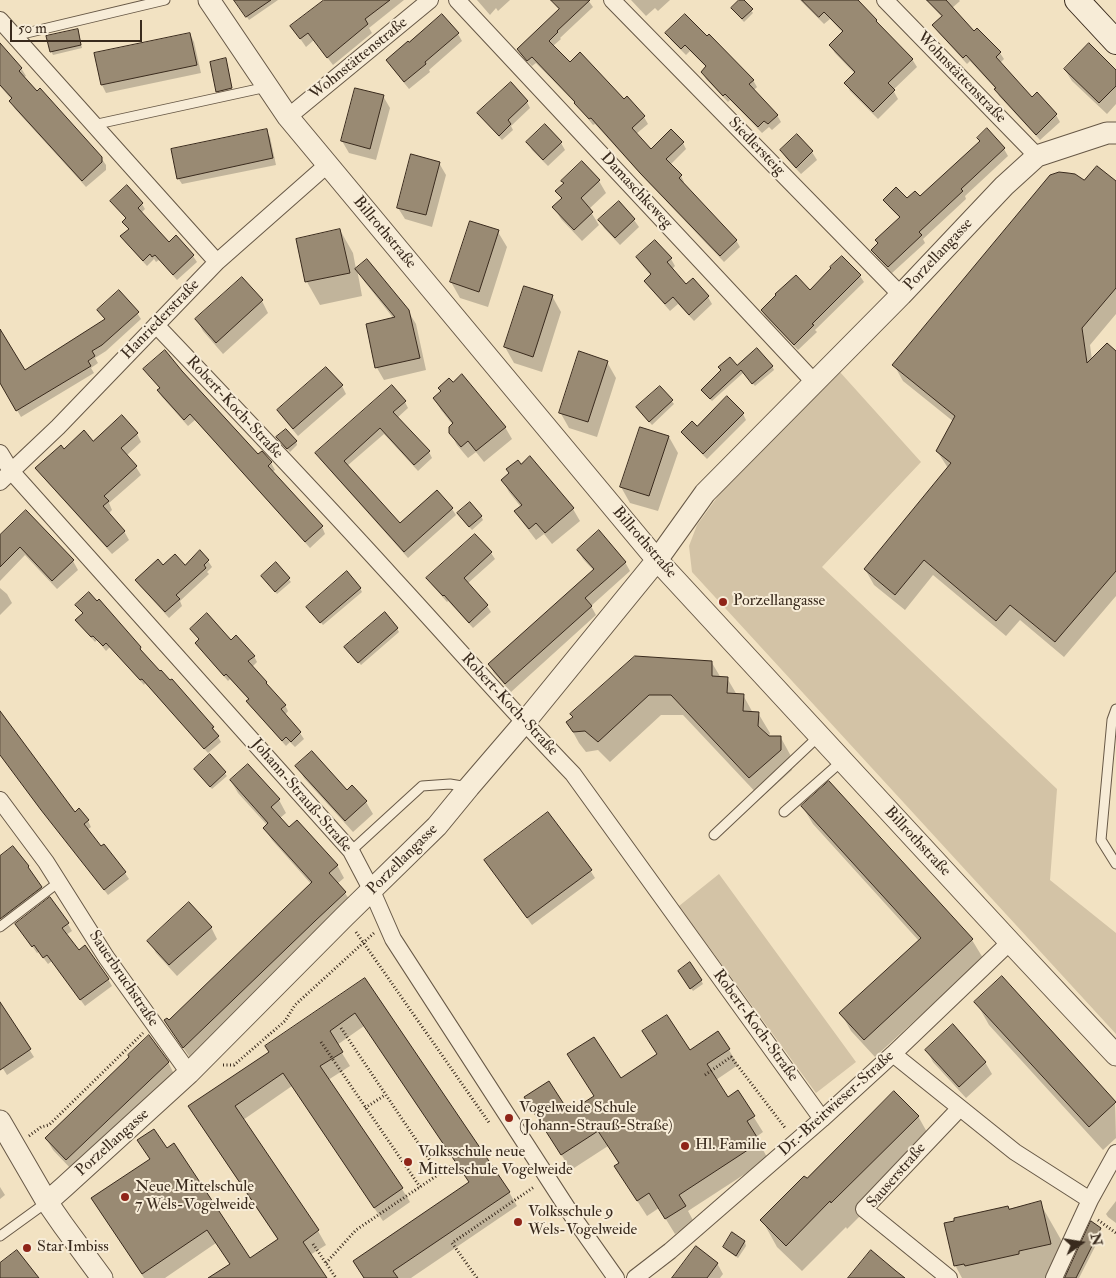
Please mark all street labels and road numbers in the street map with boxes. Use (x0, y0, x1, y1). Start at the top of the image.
street label: Wohnstättenstraße (306, 14, 412, 104)
street label: Wohnstättenstraße (912, 28, 1010, 128)
street label: Siedlersteig (723, 114, 789, 180)
street label: Damaschkeweg (596, 149, 676, 233)
street label: Billrothstraße (348, 193, 420, 273)
street label: Porzellangasse (901, 215, 977, 295)
street label: Hanriederstraße (118, 276, 204, 364)
street label: Robert-Koch-Straße (181, 353, 287, 463)
street label: Billrothstraße (608, 503, 680, 583)
street label: Robert-Koch-Straße (456, 650, 562, 760)
street label: Johann-Strauß-Straße (246, 735, 356, 857)
street label: Billrothstraße (880, 803, 954, 881)
street label: Porzellangasse (364, 821, 442, 899)
street label: Sauerbruchstraße (84, 927, 162, 1031)
street label: Robert-Koch-Straße (708, 966, 802, 1086)
street label: Dr.-Breitwieser-Straße (775, 1047, 899, 1161)
street label: Porzellangasse (72, 1105, 154, 1181)
street label: Sauserstraße (863, 1139, 931, 1213)

